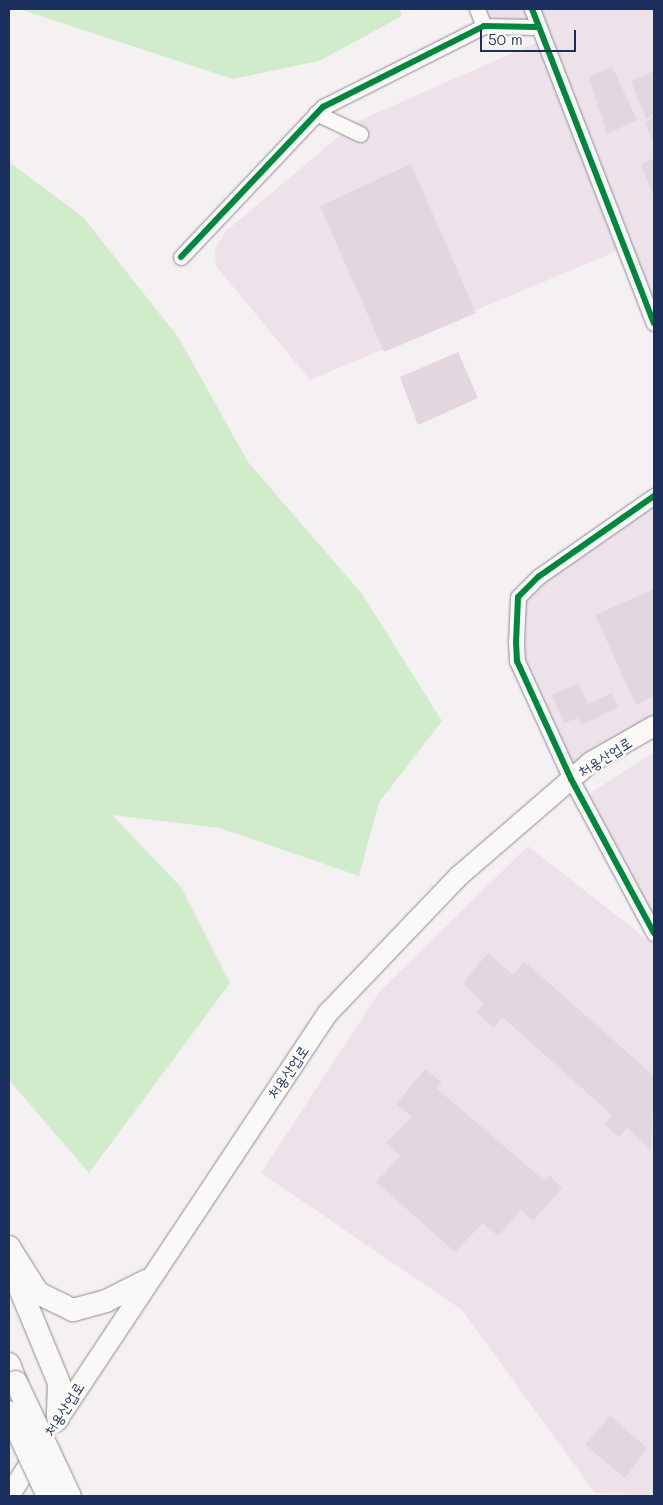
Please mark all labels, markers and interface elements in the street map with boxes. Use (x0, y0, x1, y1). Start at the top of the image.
scale bar (483, 20, 579, 52)
text: 50 m (488, 29, 523, 49)
street label: 처용산업로 (575, 733, 635, 781)
street label: 처용산업로 (264, 1042, 312, 1102)
street label: 처용산업로 (40, 1379, 88, 1439)

